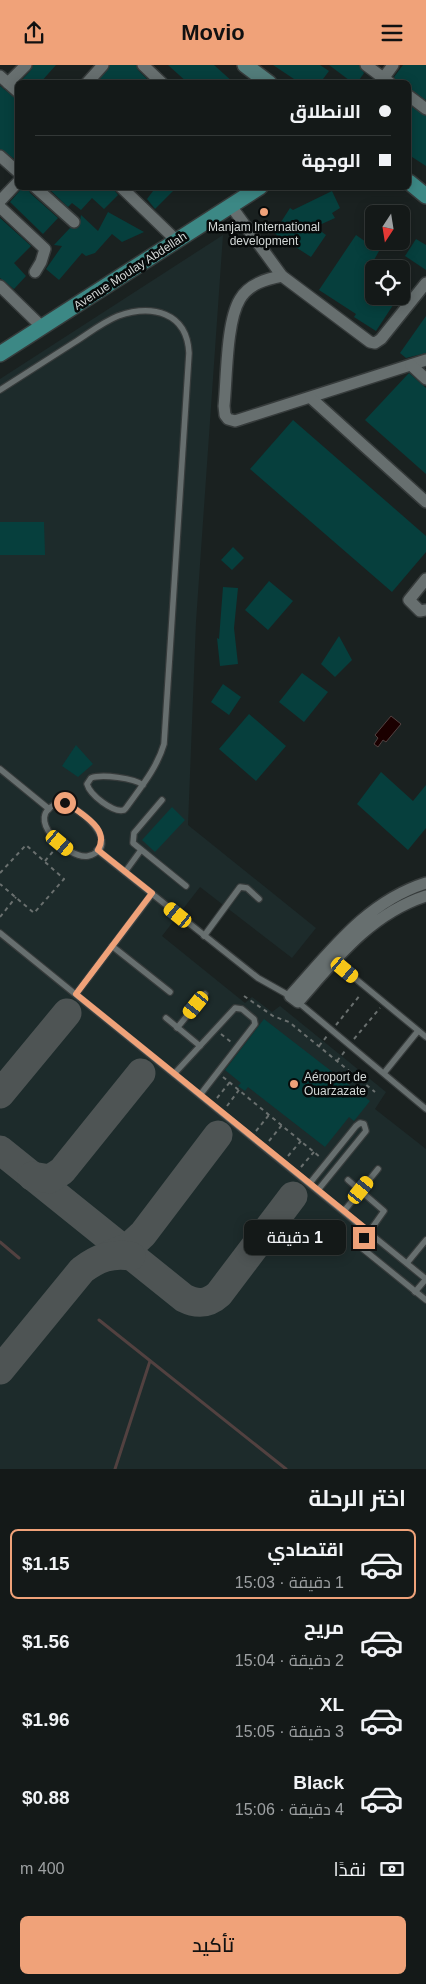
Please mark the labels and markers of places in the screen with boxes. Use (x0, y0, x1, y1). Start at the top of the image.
marker: Manjam International development (258, 206, 270, 218)
place label: Manjam International development (208, 220, 320, 248)
place label: Aéroport de Ouarzazate (304, 1070, 367, 1098)
marker: Aéroport de Ouarzazate (288, 1078, 300, 1090)

